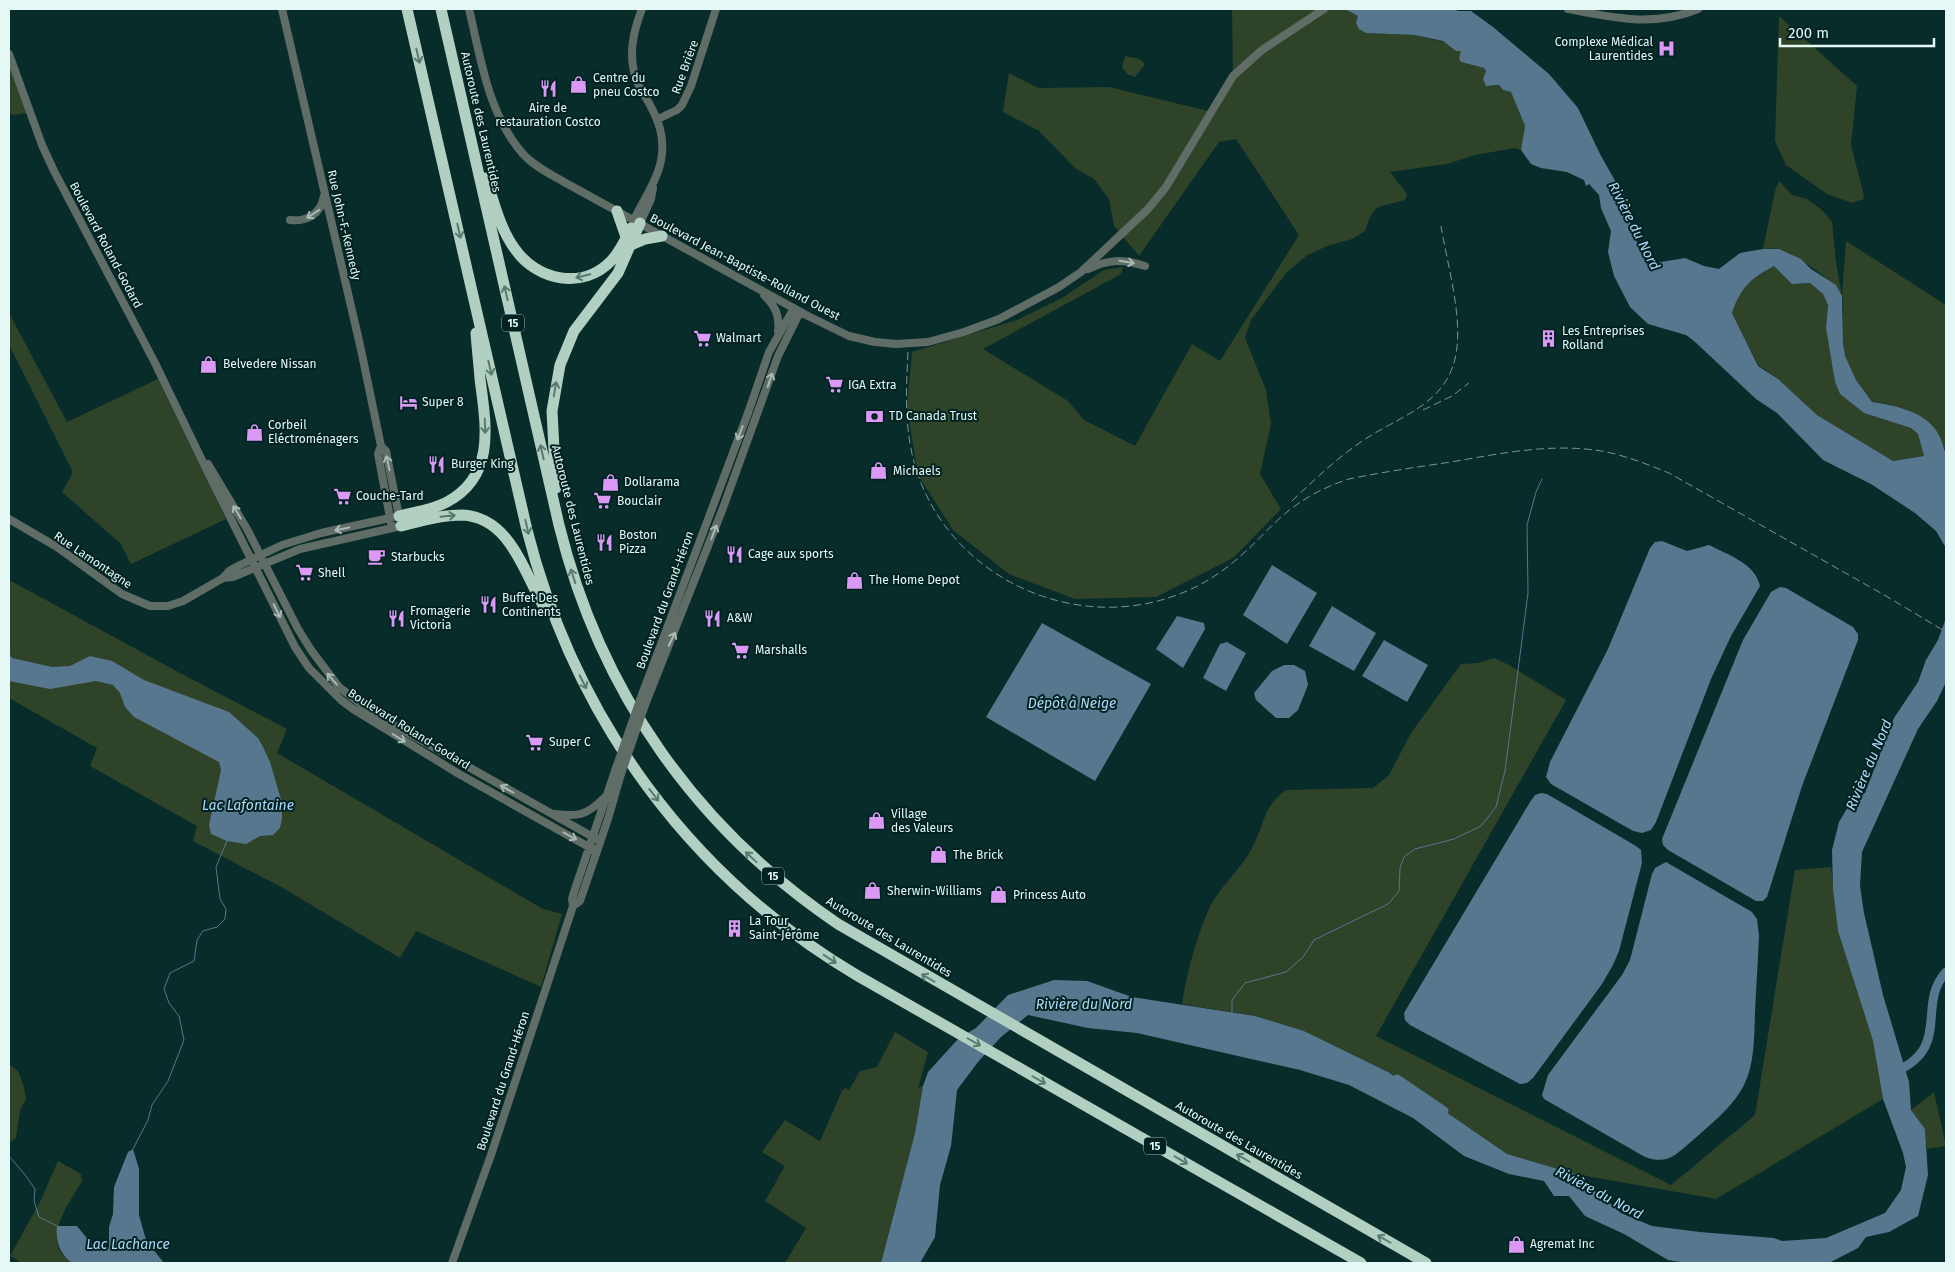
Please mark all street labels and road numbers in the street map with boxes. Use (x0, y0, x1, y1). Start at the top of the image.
street label: Rue Brière (669, 38, 701, 96)
street label: Autoroute des Laurentides (458, 50, 504, 194)
street label: Rue John-F.-Kennedy (325, 169, 364, 282)
street label: Boulevard Roland-Godard (67, 179, 145, 311)
street label: Boulevard Jean-Baptiste-Rolland Ouest (648, 211, 843, 324)
road number: 15 (502, 314, 524, 332)
street label: Autoroute des Laurentides (549, 443, 597, 587)
street label: Rue Lamontagne (51, 529, 135, 591)
street label: Boulevard du Grand-Héron (633, 529, 697, 671)
street label: Boulevard Roland-Godard (346, 686, 472, 772)
road number: 15 (762, 868, 784, 884)
street label: Autoroute des Laurentides (824, 894, 955, 980)
street label: Boulevard du Grand-Héron (474, 1009, 532, 1153)
street label: Autoroute des Laurentides (1173, 1098, 1305, 1182)
road number: 15 (1144, 1138, 1166, 1154)

